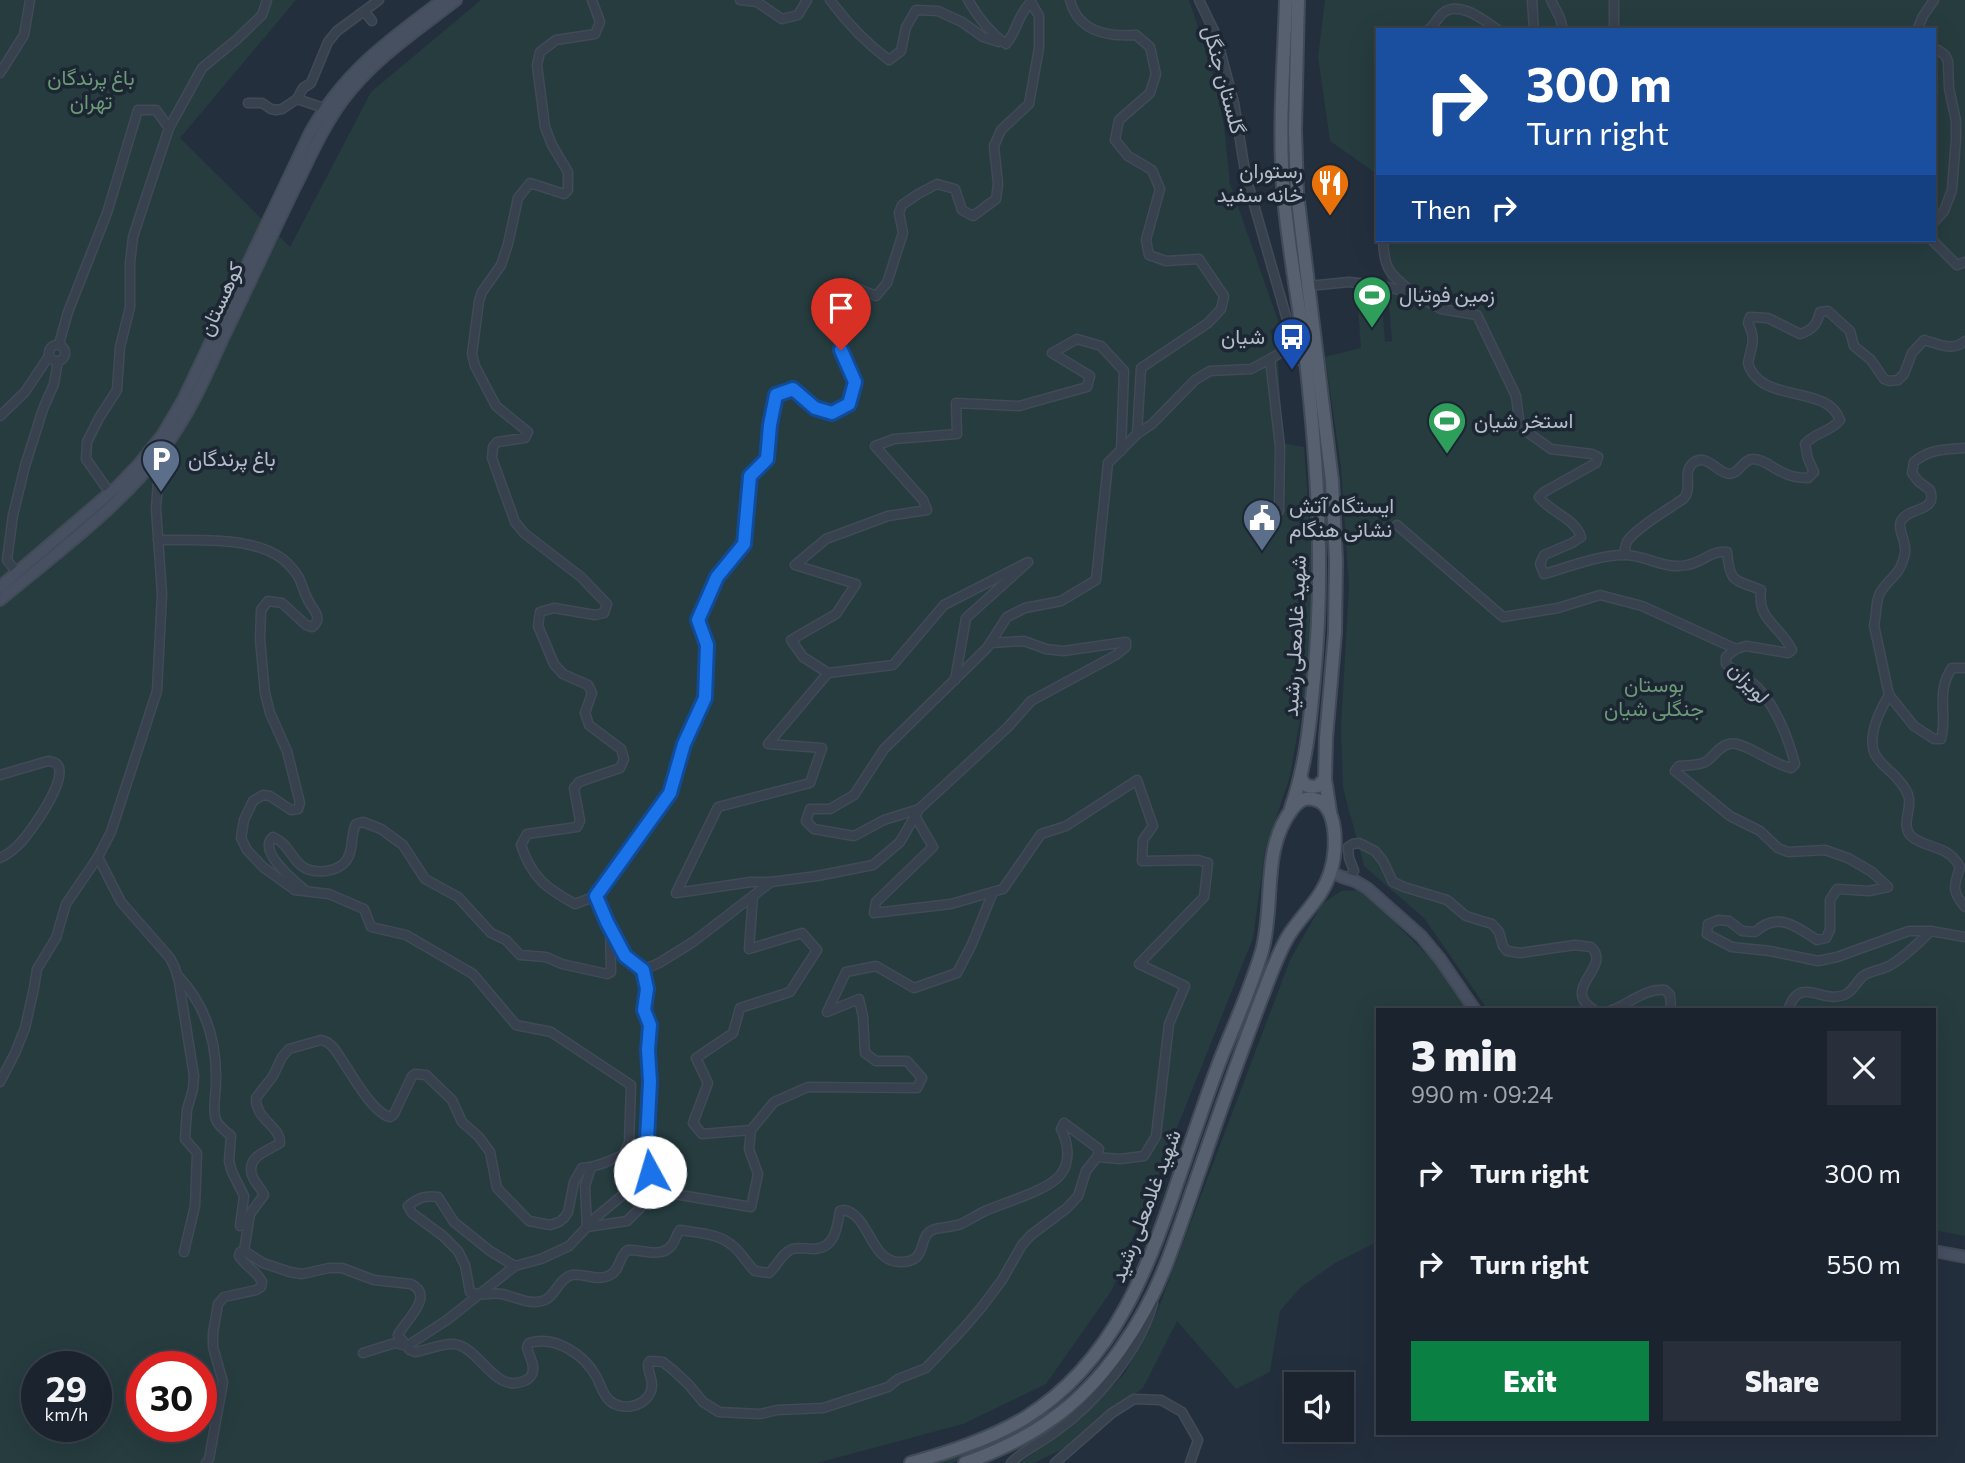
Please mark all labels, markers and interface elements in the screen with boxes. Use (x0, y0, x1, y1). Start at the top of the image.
street label: گلستان جنگل (1198, 23, 1252, 137)
text: 300 m (1526, 52, 1672, 112)
icon: right (1411, 56, 1502, 147)
park label: باغ پرندگان تهران (47, 64, 135, 115)
text: Turn right (1526, 112, 1669, 152)
place label: رستوران خانه سفید (1217, 157, 1303, 207)
restaurant icon: رستوران خانه سفید (1309, 162, 1351, 217)
icon: right (1485, 189, 1523, 227)
text: Then (1411, 193, 1471, 224)
street label: کوهستان (192, 257, 249, 340)
sports icon: زمین فوتبال (1351, 274, 1393, 329)
pin (811, 278, 871, 350)
place label: زمین فوتبال (1399, 281, 1495, 308)
icon: arrive (822, 289, 860, 327)
bus stop icon: شیان (1271, 316, 1313, 371)
place label: شیان (1221, 323, 1265, 349)
sports icon: استخر شیان (1426, 400, 1468, 455)
place label: استخر شیان (1474, 407, 1573, 434)
parking icon: باغ پرندگان (140, 438, 182, 493)
place label: باغ پرندگان (188, 445, 276, 473)
place label: ایستگاه آتش نشانی هنگام (1289, 492, 1394, 544)
public building icon: ایستگاه آتش نشانی هنگام (1241, 497, 1283, 552)
street label: شهید غلامعلی رشید (1277, 554, 1312, 718)
street label: لویزان (1723, 656, 1776, 710)
park label: بوستان جنگلی شیان (1604, 671, 1704, 721)
text: 3 min (1411, 1028, 1517, 1080)
button: close (1827, 1031, 1901, 1105)
text: 990 m · 09:24 (1411, 1080, 1553, 1108)
street label: شهید غلامعلی رشید (1104, 1125, 1187, 1286)
position arrow (613, 1135, 687, 1209)
icon: right (1411, 1154, 1449, 1192)
text: Turn right (1470, 1157, 1589, 1188)
text: 300 m (1825, 1157, 1901, 1188)
icon: right (1411, 1245, 1449, 1283)
text: Turn right (1470, 1248, 1589, 1279)
text: 550 m (1826, 1248, 1901, 1279)
button: Exit (1411, 1341, 1649, 1421)
button: Share (1663, 1341, 1901, 1421)
speed limit sign: 30 (126, 1351, 217, 1442)
text: 29 (46, 1366, 87, 1409)
map controls (1284, 1372, 1354, 1442)
button: sound (1284, 1372, 1354, 1442)
text: km/h (45, 1403, 88, 1425)

